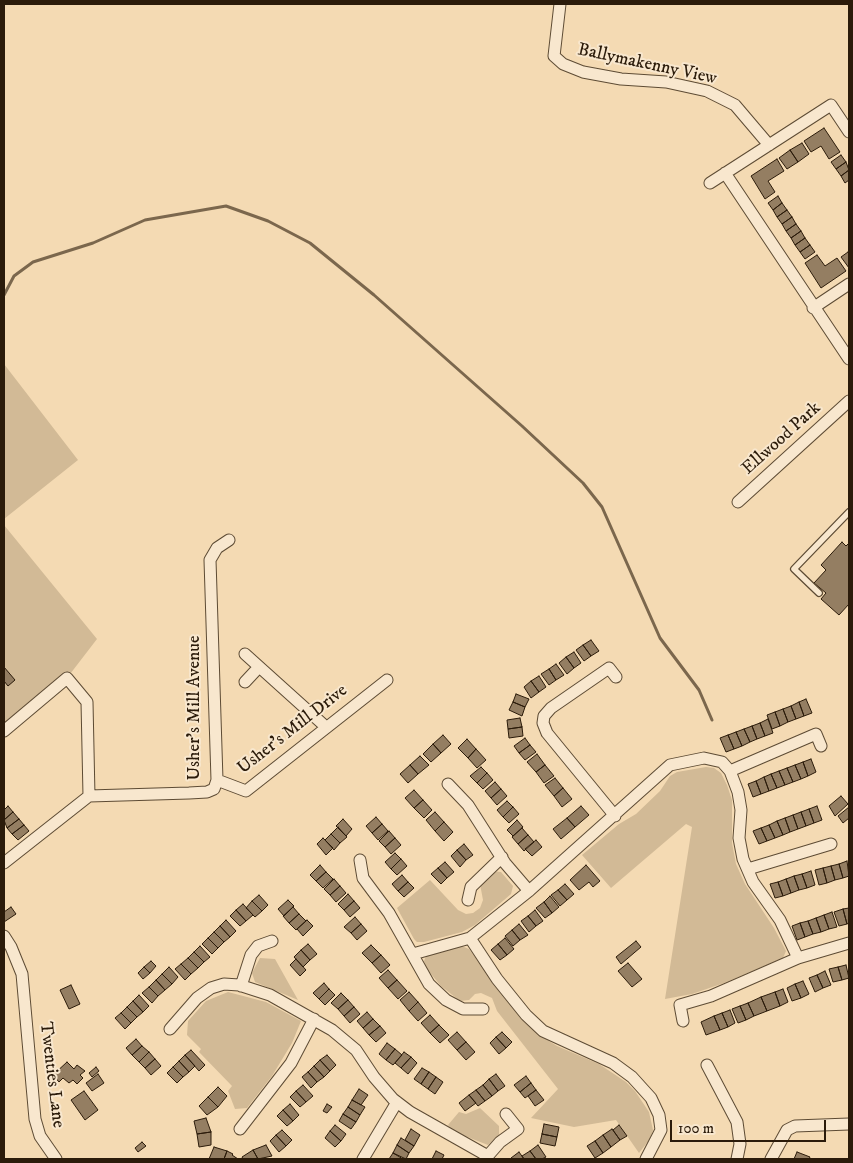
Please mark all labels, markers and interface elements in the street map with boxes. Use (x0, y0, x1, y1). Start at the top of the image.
street label: Ballymakenny View (576, 40, 718, 90)
street label: Ellwood Park (738, 398, 826, 480)
street label: Usher's Mill Avenue (184, 636, 206, 780)
street label: Usher's Mill Drive (234, 681, 352, 779)
street label: Twenties Lane (34, 1021, 68, 1129)
scale bar (673, 1110, 829, 1142)
text: 100 m (678, 1119, 714, 1138)

